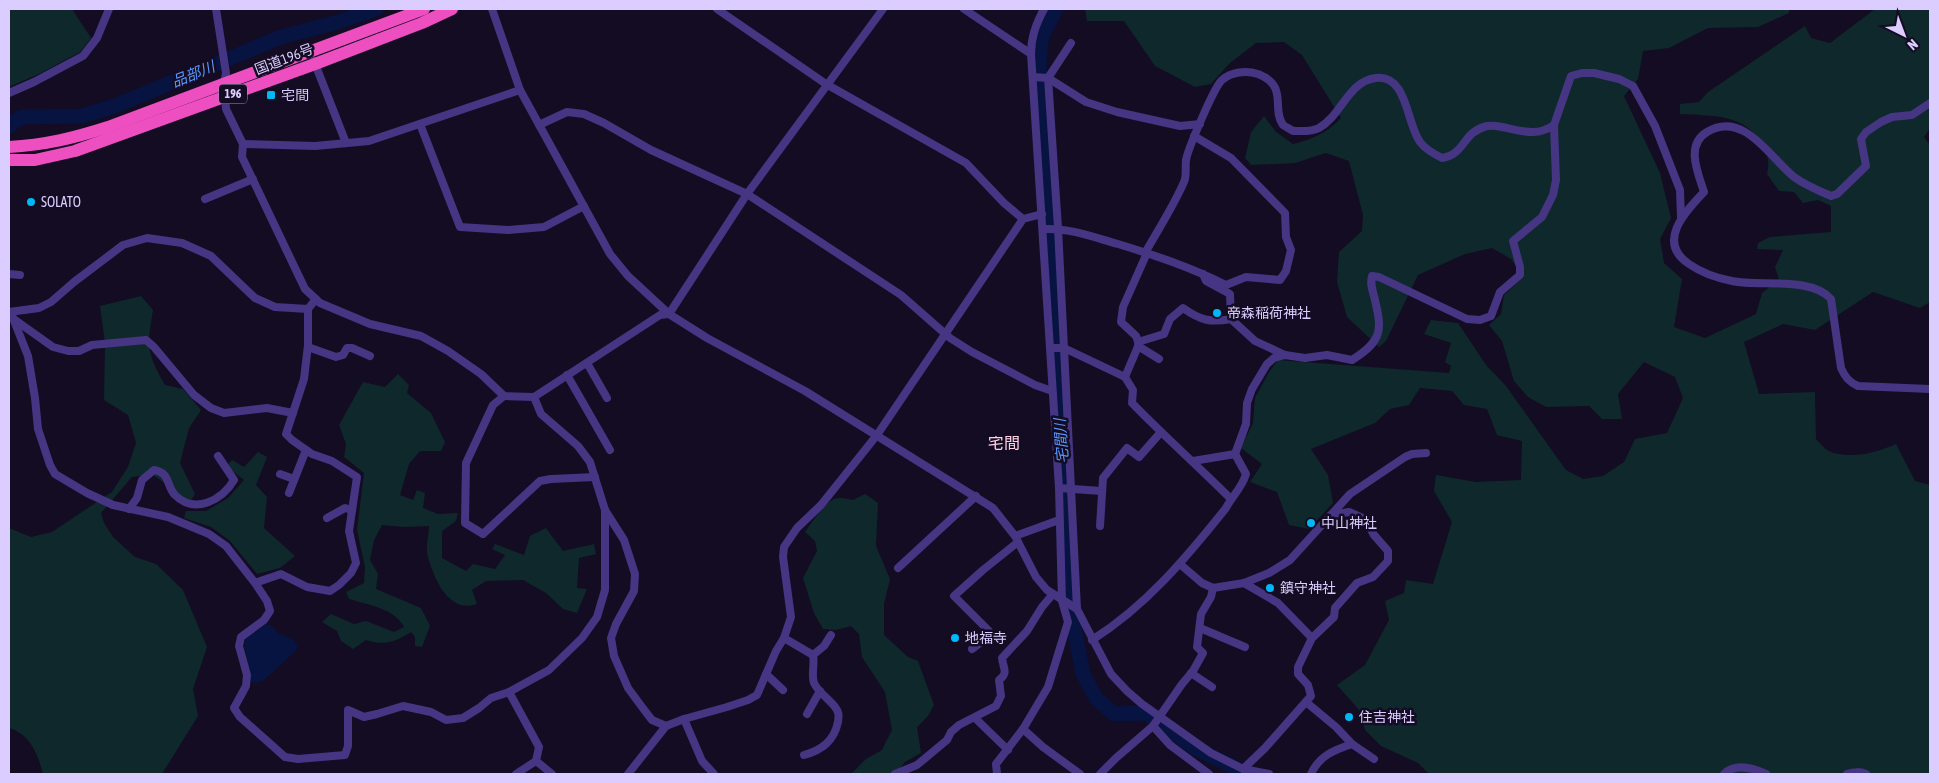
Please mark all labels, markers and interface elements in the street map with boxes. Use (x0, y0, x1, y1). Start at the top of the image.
north arrow (1879, 10, 1929, 60)
text: N (1904, 36, 1921, 53)
street label: 国道196号 (252, 40, 316, 78)
water label: 品部川 (169, 57, 219, 90)
road number: 196 (219, 85, 247, 104)
place label: 宅間 (281, 87, 309, 103)
marker: 宅間 (265, 89, 277, 101)
place label: SOLATO (41, 194, 81, 210)
marker: SOLATO (25, 196, 37, 208)
place label: 帝森稲荷神社 (1227, 305, 1311, 321)
marker: 帝森稲荷神社 (1211, 307, 1223, 319)
water label: 宅間川 (1051, 416, 1071, 464)
district label: 宅間 (988, 434, 1020, 452)
place label: 中山神社 (1321, 515, 1377, 531)
marker: 中山神社 (1305, 517, 1317, 529)
place label: 鎮守神社 (1280, 580, 1336, 596)
marker: 鎮守神社 (1264, 582, 1276, 594)
place label: 地福寺 (965, 630, 1007, 646)
marker: 地福寺 (949, 632, 961, 644)
place label: 住吉神社 (1359, 709, 1415, 725)
marker: 住吉神社 (1343, 711, 1355, 723)

